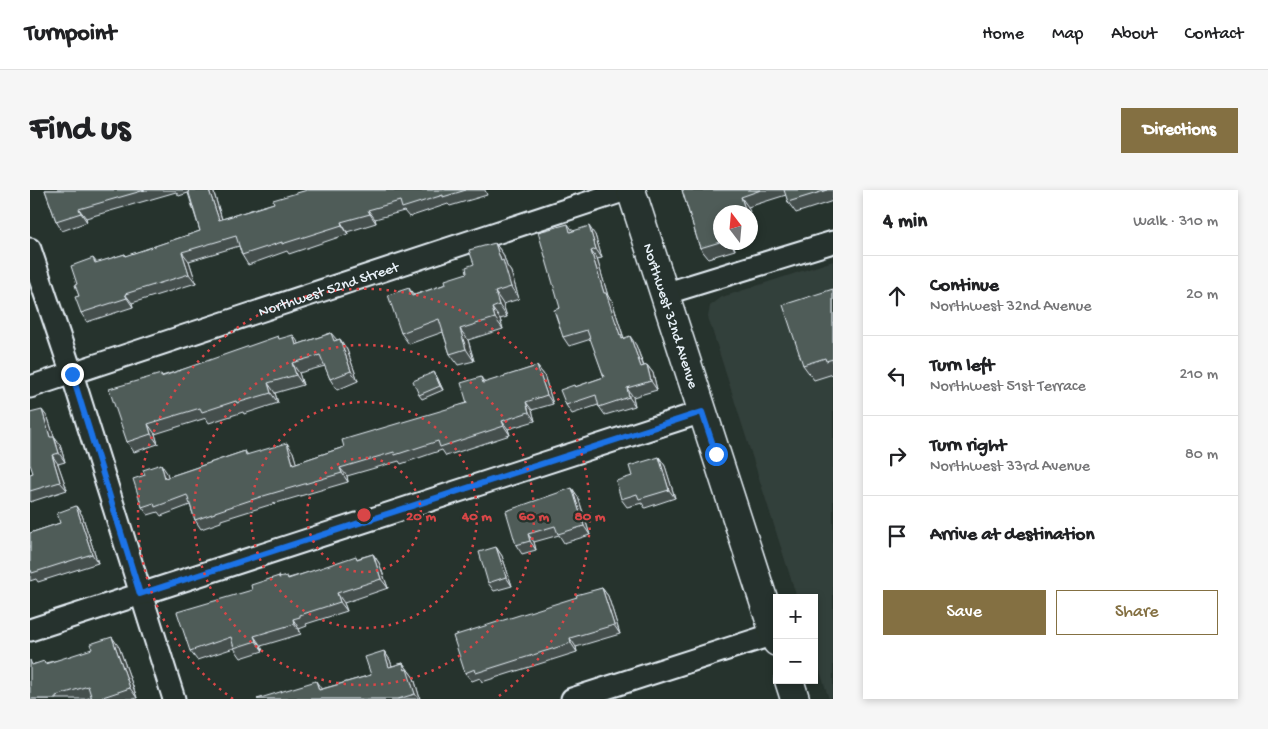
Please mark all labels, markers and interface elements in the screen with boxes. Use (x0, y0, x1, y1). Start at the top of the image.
text: Turnpoint (25, 20, 116, 49)
text: Home (982, 24, 1024, 45)
text: Map (1052, 24, 1083, 45)
text: About (1111, 24, 1157, 45)
text: Contact (1185, 24, 1243, 45)
button: Directions (1121, 108, 1238, 153)
text: Find us (30, 110, 130, 151)
north arrow (713, 205, 758, 250)
text: 4 min (883, 210, 927, 235)
text: Walk · 310 m (1133, 213, 1218, 232)
street label: Northwest 32nd Avenue (638, 241, 702, 391)
street label: Northwest 52nd Street (256, 258, 403, 322)
text: Continue (930, 275, 999, 298)
icon: ahead (883, 282, 911, 310)
text: 20 m (1186, 286, 1218, 305)
text: Northwest 32nd Avenue (930, 298, 1091, 317)
text: Turn left (930, 355, 994, 378)
icon: left (883, 362, 911, 390)
route end (61, 363, 84, 386)
text: 210 m (1179, 366, 1218, 385)
text: Northwest 51st Terrace (930, 378, 1086, 397)
text: Turn right (930, 435, 1006, 458)
icon: right (883, 442, 911, 470)
route start (705, 443, 728, 466)
text: 80 m (1185, 446, 1218, 465)
text: Northwest 33rd Avenue (930, 458, 1090, 477)
centre of rings (355, 506, 373, 524)
text: 20 m (406, 508, 436, 526)
text: 40 m (461, 508, 492, 526)
text: 60 m (519, 508, 550, 526)
text: 80 m (575, 508, 606, 526)
icon: arrive (883, 522, 911, 550)
text: Arrive at destination (930, 524, 1094, 547)
button: Save (883, 590, 1046, 635)
button: Share (1056, 590, 1218, 635)
map controls (773, 594, 818, 684)
button: + (773, 594, 818, 639)
button: − (773, 639, 818, 684)

